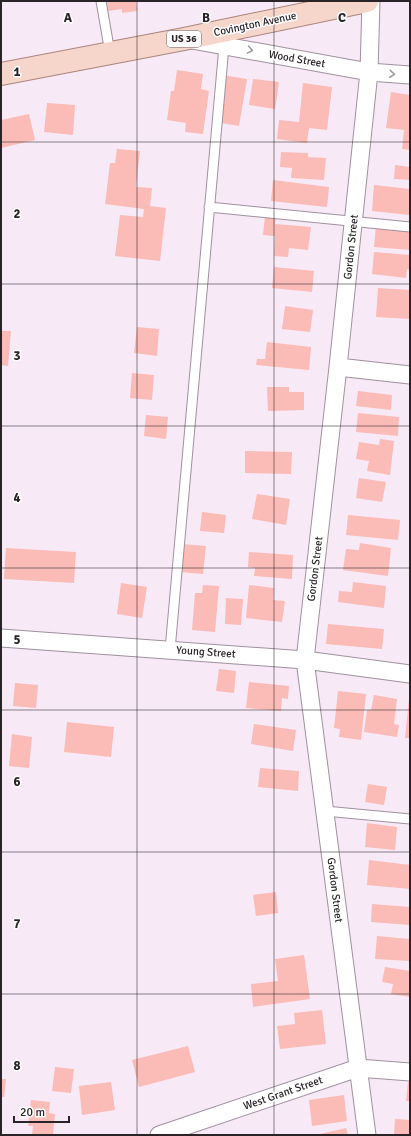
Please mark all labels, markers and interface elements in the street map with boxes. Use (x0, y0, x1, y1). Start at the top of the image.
street label: Covington Avenue (212, 9, 298, 39)
text: A (64, 10, 73, 26)
text: B (202, 10, 210, 26)
text: C (338, 10, 346, 26)
road number: US 36 (167, 31, 201, 47)
one-way arrow (247, 46, 253, 54)
street label: Wood Street (268, 48, 326, 70)
text: 1 (13, 64, 21, 80)
one-way arrow (389, 69, 395, 78)
text: 2 (13, 206, 21, 222)
street label: Gordon Street (341, 214, 361, 280)
text: 3 (13, 348, 21, 364)
text: 4 (13, 490, 21, 506)
street label: Gordon Street (305, 536, 325, 602)
text: 5 (13, 632, 21, 648)
street label: Young Street (176, 643, 236, 661)
text: 6 (13, 774, 21, 790)
street label: Gordon Street (325, 857, 345, 923)
text: 7 (13, 916, 21, 932)
text: 8 (13, 1058, 21, 1074)
street label: West Grant Street (242, 1073, 325, 1113)
scale bar (14, 1098, 69, 1124)
text: 20 m (20, 1105, 45, 1120)

